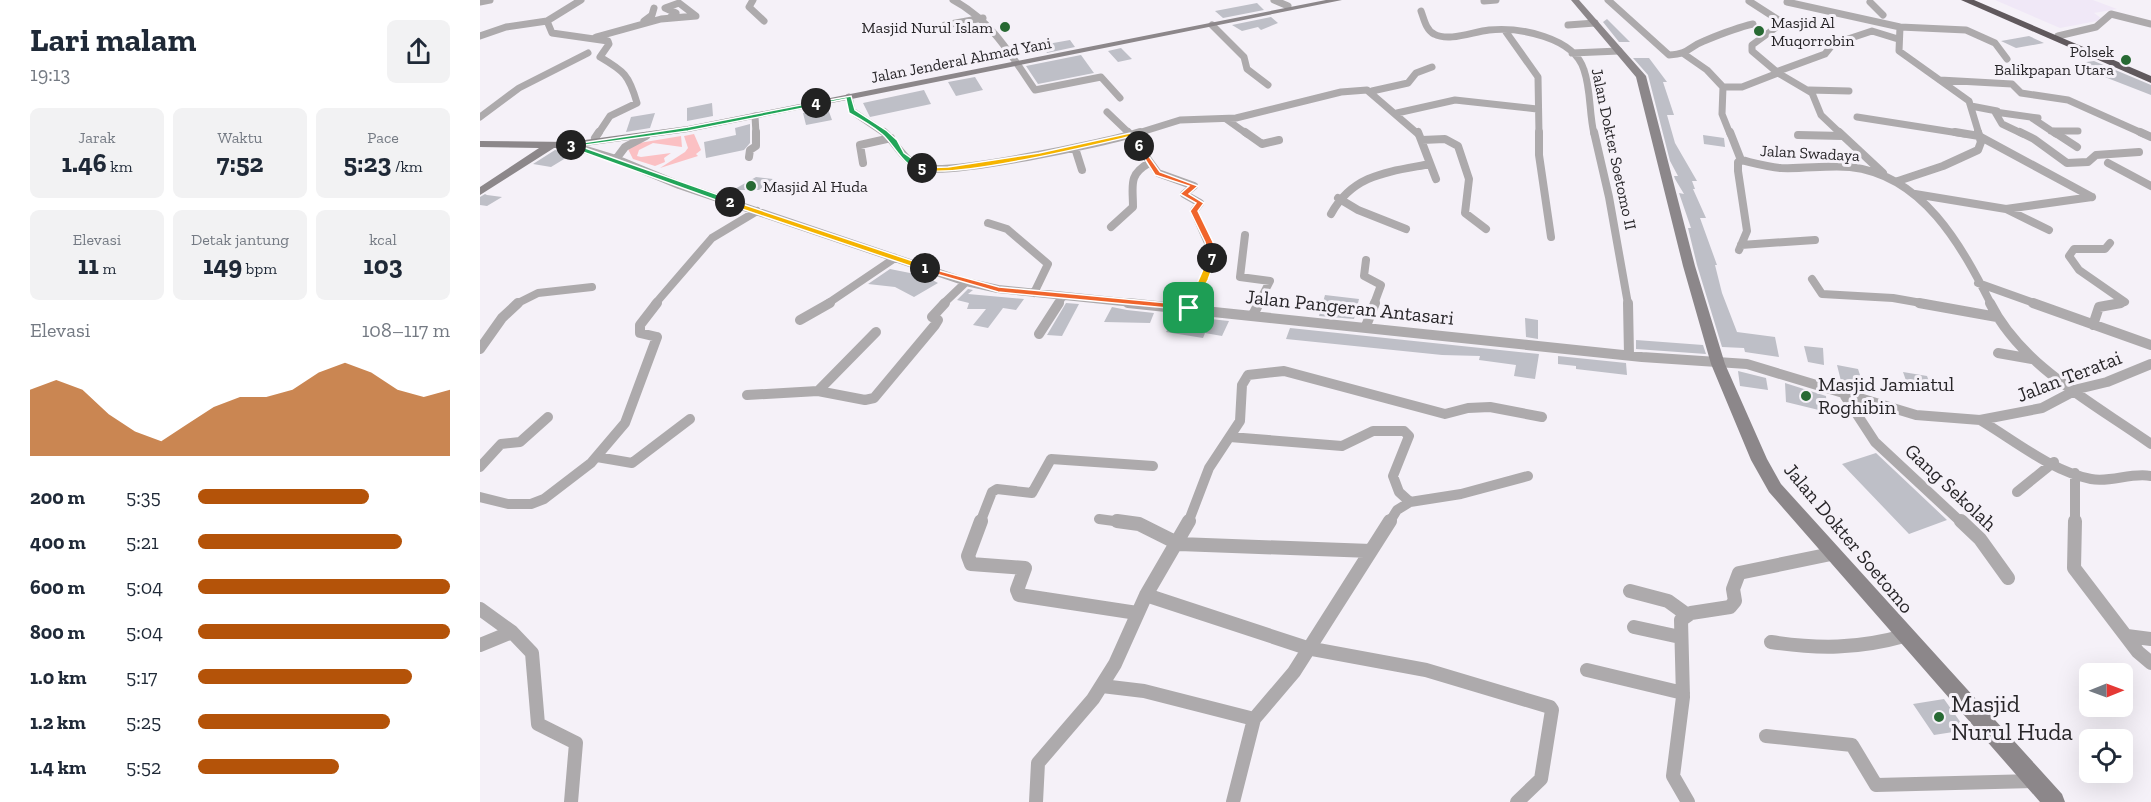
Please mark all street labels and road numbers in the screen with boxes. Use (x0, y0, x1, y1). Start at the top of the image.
street label: Jalan Jenderal Ahmad Yani (869, 33, 1053, 87)
street label: Jalan Dokter Soetomo II (1588, 66, 1640, 232)
street label: Jalan Swadaya (1760, 141, 1861, 165)
street label: Jalan Pangeran Antasari (1245, 284, 1456, 330)
street label: Jalan Teratai (2013, 345, 2125, 407)
street label: Gang Sekolah (1900, 438, 2003, 536)
street label: Jalan Dokter Soetomo (1779, 458, 1919, 618)

